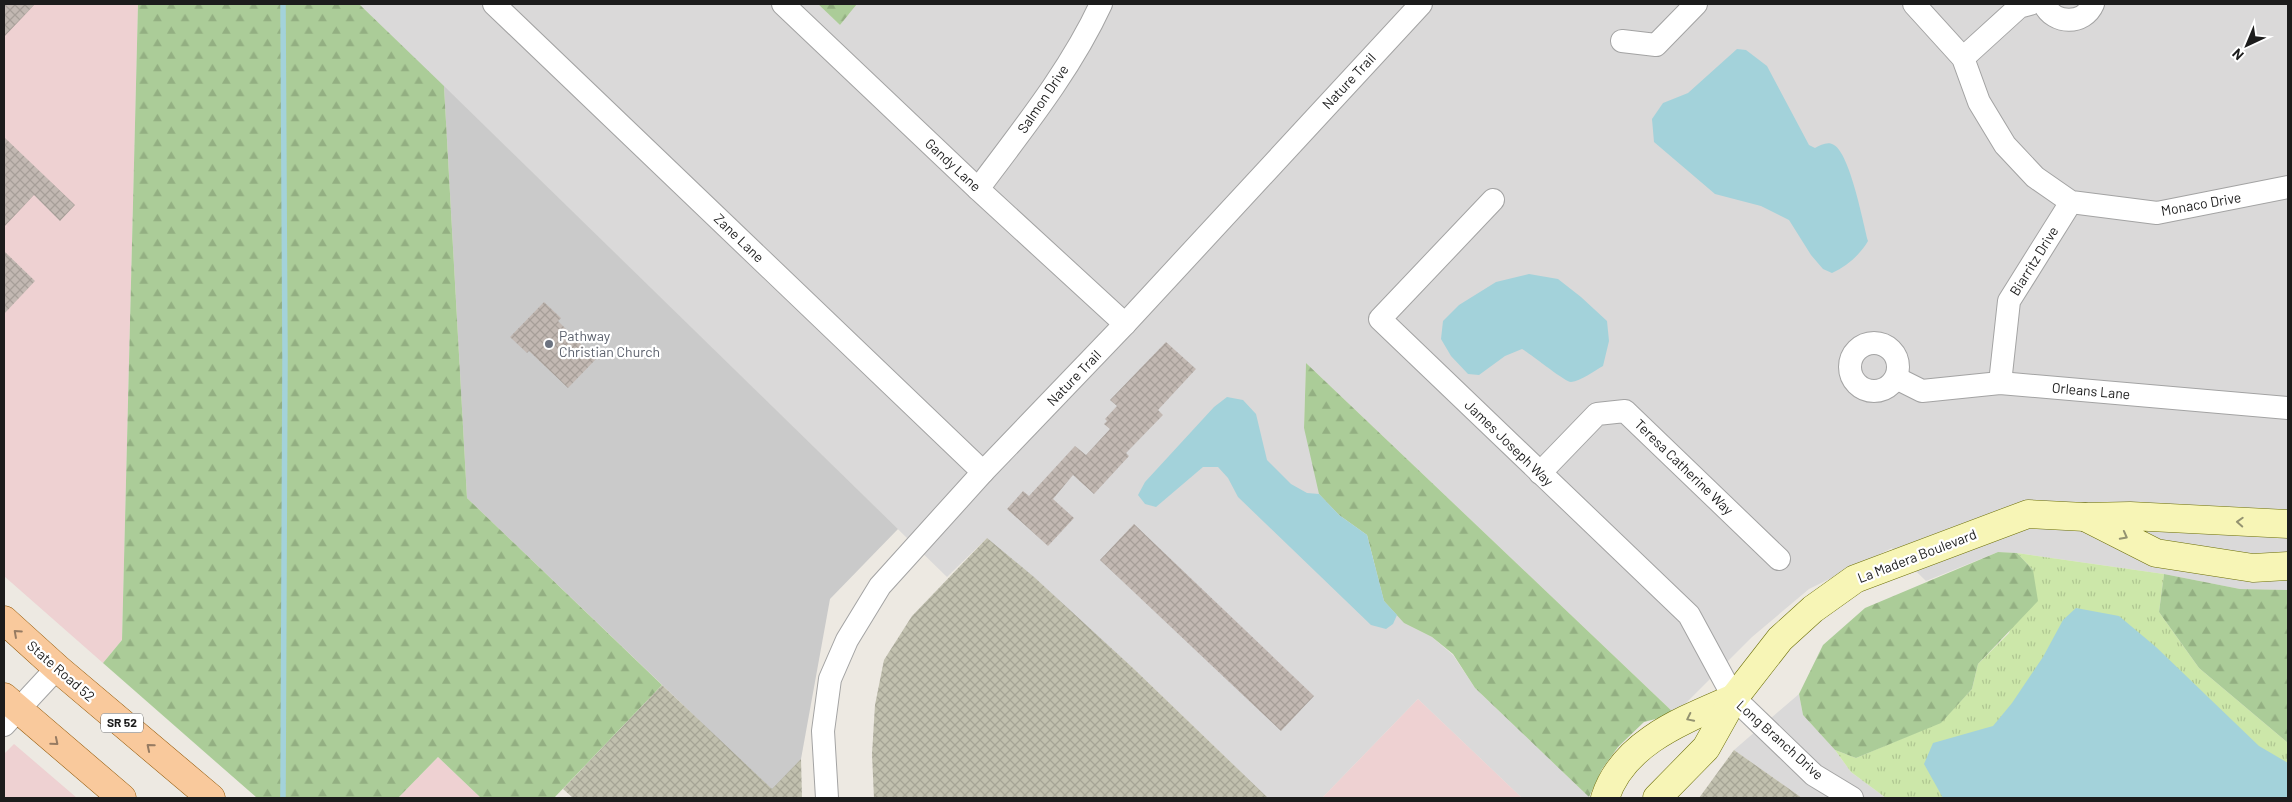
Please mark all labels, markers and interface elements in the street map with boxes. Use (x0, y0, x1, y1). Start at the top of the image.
north arrow (2222, 20, 2272, 70)
text: N (2228, 45, 2247, 64)
street label: Nature Trail (1318, 49, 1379, 112)
street label: Salmon Drive (1013, 61, 1072, 136)
street label: Gandy Lane (922, 135, 985, 195)
street label: Monaco Drive (2159, 188, 2242, 219)
street label: Zane Lane (711, 210, 768, 265)
street label: Biarritz Drive (2006, 223, 2062, 299)
place label: Pathway Christian Church (559, 327, 660, 360)
marker: Pathway Christian Church (543, 338, 555, 350)
street label: Nature Trail (1043, 346, 1104, 409)
street label: Orleans Lane (2051, 379, 2131, 402)
street label: James Joseph Way (1461, 396, 1558, 490)
street label: Teresa Catherine Way (1631, 415, 1738, 518)
one-way arrow (2235, 517, 2243, 528)
street label: La Madera Boulevard (1855, 525, 1979, 586)
one-way arrow (2118, 530, 2127, 540)
one-way arrow (14, 630, 23, 639)
street label: State Road 52 (24, 637, 99, 705)
street label: Long Branch Drive (1734, 696, 1827, 783)
one-way arrow (1686, 712, 1695, 722)
road number: SR 52 (101, 714, 143, 732)
one-way arrow (49, 736, 58, 744)
one-way arrow (147, 744, 156, 753)

